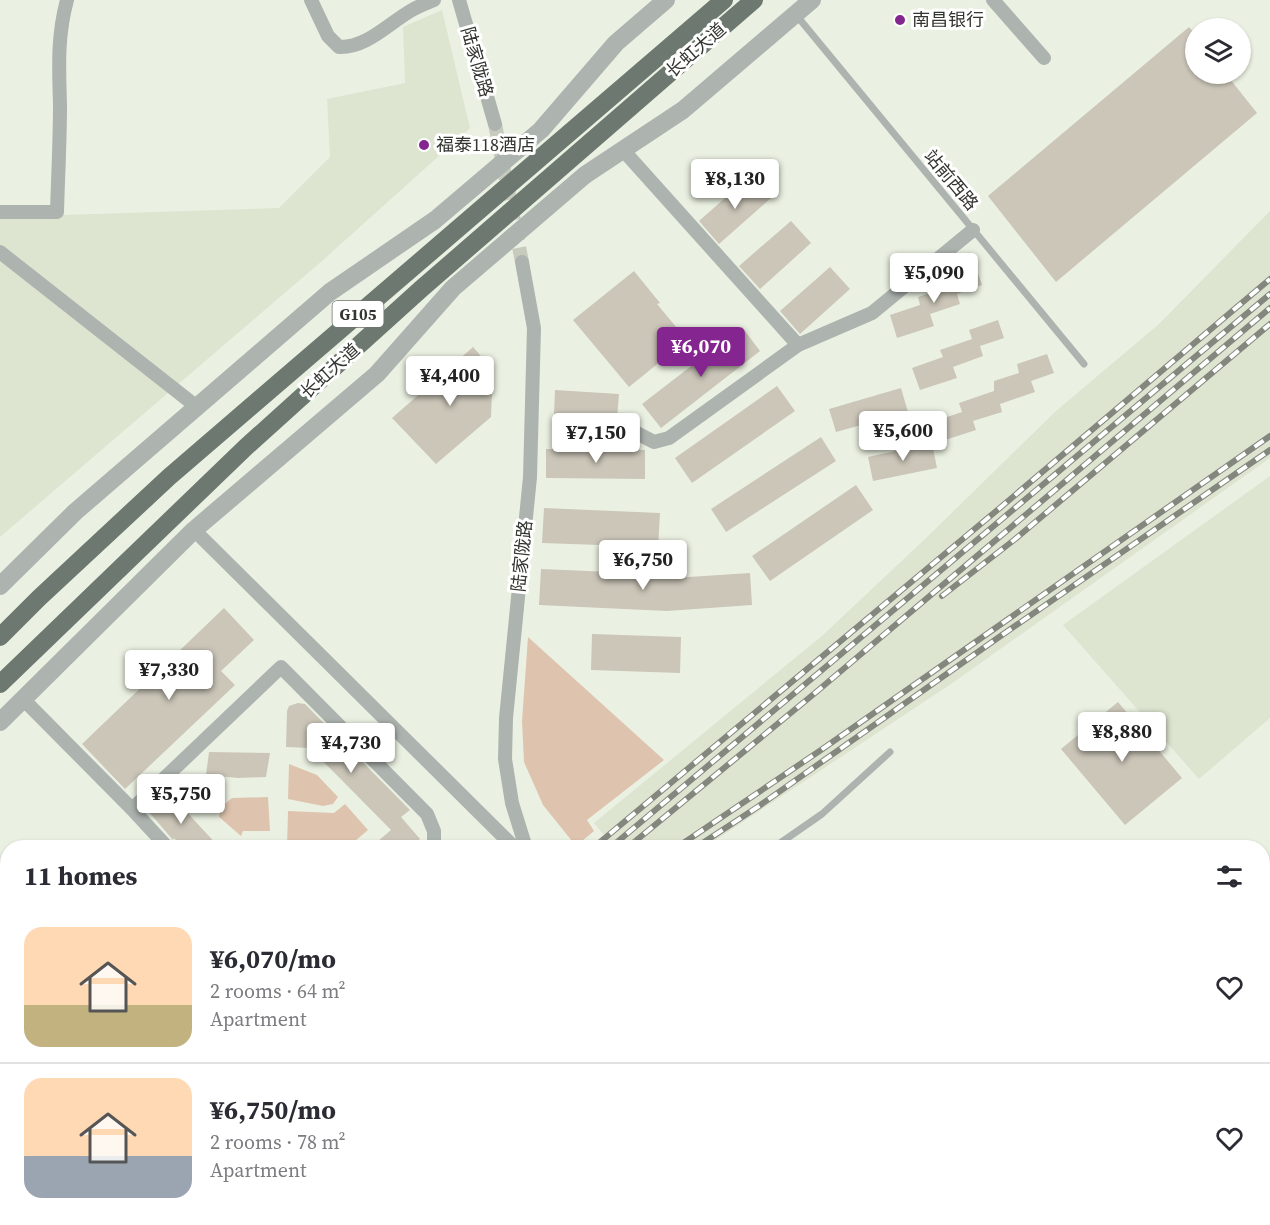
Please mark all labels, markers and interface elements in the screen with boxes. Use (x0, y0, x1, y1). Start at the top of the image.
place label: 南昌银行 (912, 7, 984, 32)
marker: 南昌银行 (893, 13, 907, 27)
street label: 长虹大道 (660, 17, 731, 83)
map controls (1185, 18, 1251, 84)
button: layers (1185, 18, 1251, 84)
street label: 陆家陇路 (456, 24, 499, 100)
place label: 福泰118酒店 (436, 132, 535, 157)
marker: 福泰118酒店 (417, 138, 431, 152)
street label: 站前西路 (919, 144, 984, 215)
pin: ¥8,130 (686, 159, 784, 210)
text: ¥8,130 (705, 164, 765, 192)
pin: ¥5,090 (885, 253, 983, 304)
text: ¥5,090 (904, 258, 964, 286)
road number: G105 (332, 301, 384, 327)
pin: ¥6,070 (652, 327, 750, 378)
text: ¥6,070 (671, 332, 731, 360)
street label: 长虹大道 (295, 337, 365, 404)
pin: ¥4,400 (401, 356, 499, 407)
text: ¥4,400 (420, 361, 480, 389)
pin: ¥5,600 (854, 411, 952, 462)
pin: ¥7,150 (547, 413, 645, 464)
text: ¥5,600 (873, 416, 933, 444)
text: ¥7,150 (566, 418, 626, 446)
street label: 陆家陇路 (505, 519, 538, 593)
pin: ¥6,750 (594, 540, 692, 591)
text: ¥6,750 (613, 545, 673, 573)
pin: ¥7,330 (120, 650, 218, 701)
text: ¥7,330 (139, 655, 199, 683)
pin: ¥8,880 (1073, 712, 1171, 763)
text: ¥8,880 (1092, 717, 1152, 745)
pin: ¥4,730 (302, 723, 400, 774)
text: ¥4,730 (321, 728, 381, 756)
pin: ¥5,750 (132, 774, 230, 825)
text: ¥5,750 (151, 779, 211, 807)
text: 11 homes (24, 858, 137, 894)
icon: filters (1213, 860, 1246, 893)
text: ¥6,070/mo (210, 941, 336, 977)
icon: home (72, 951, 144, 1023)
icon: heart (1213, 971, 1246, 1004)
text: 2 rooms · 64 m² (210, 977, 346, 1005)
text: Apartment (210, 1005, 307, 1033)
text: ¥6,750/mo (210, 1092, 336, 1128)
icon: home (72, 1102, 144, 1174)
icon: heart (1213, 1122, 1246, 1155)
text: 2 rooms · 78 m² (210, 1128, 346, 1156)
text: Apartment (210, 1156, 307, 1184)

